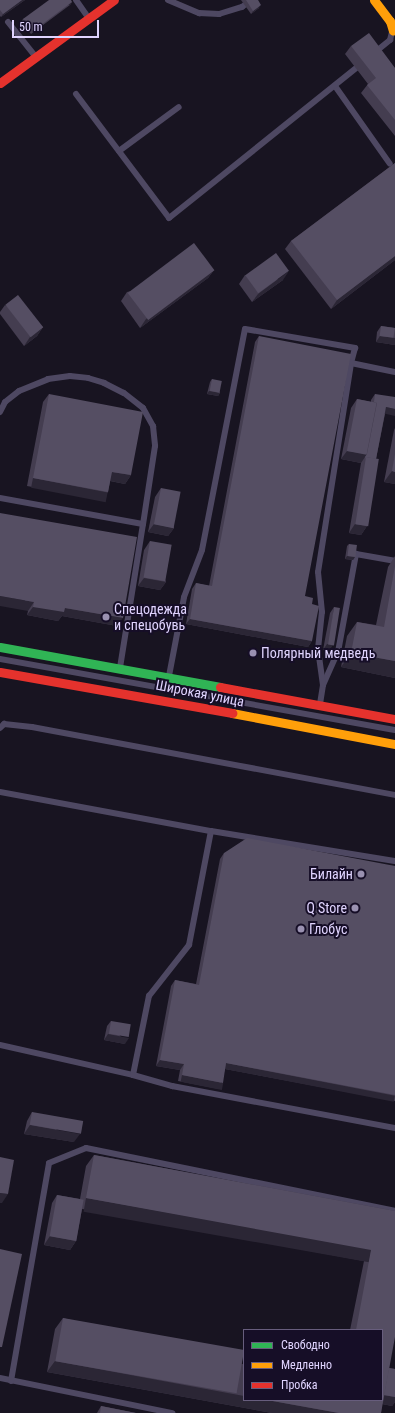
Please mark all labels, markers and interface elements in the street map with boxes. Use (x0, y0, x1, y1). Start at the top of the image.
scale bar (14, 12, 101, 38)
text: 50 m (19, 20, 43, 34)
place label: Спецодежда и спецобувь (114, 601, 187, 634)
marker: Спецодежда и спецобувь (101, 612, 111, 622)
place label: Полярный медведь (261, 645, 375, 661)
marker: Полярный медведь (248, 648, 258, 658)
street label: Широкая улица (154, 676, 246, 710)
place label: Билайн (310, 866, 353, 882)
marker: Билайн (356, 869, 366, 879)
place label: Q Store (306, 900, 347, 916)
marker: Q Store (350, 903, 360, 913)
place label: Глобус (309, 921, 347, 937)
marker: Глобус (296, 924, 306, 934)
legend (243, 1329, 383, 1401)
text: Свободно (281, 1338, 330, 1352)
text: Медленно (281, 1358, 332, 1372)
text: Пробка (281, 1378, 318, 1392)

